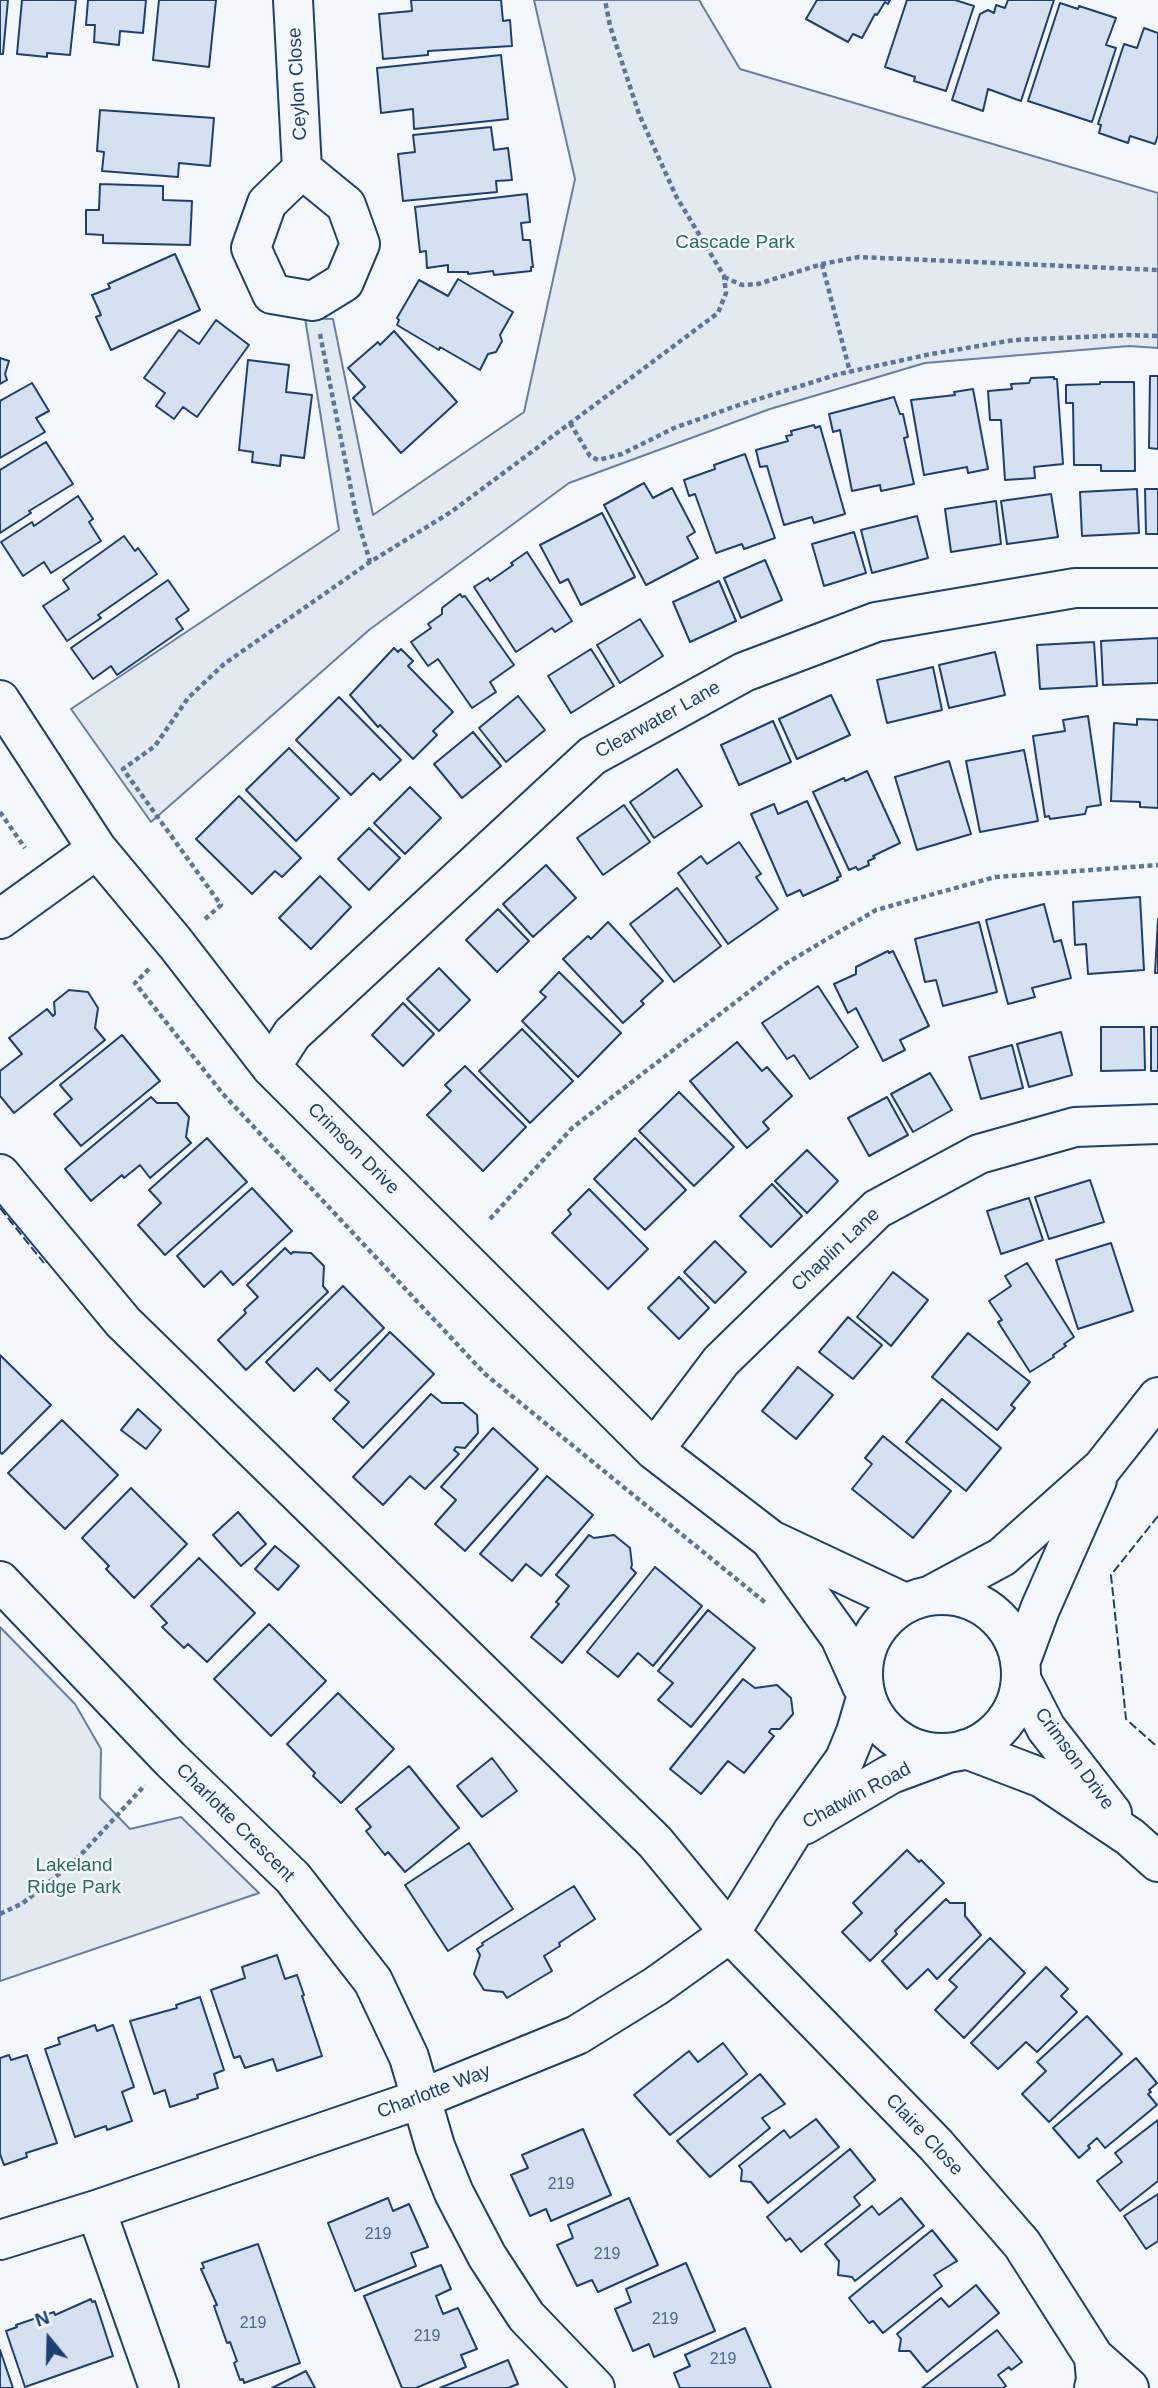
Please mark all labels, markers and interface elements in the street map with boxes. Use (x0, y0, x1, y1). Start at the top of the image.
street label: Ceylon Close (284, 27, 312, 141)
park label: Cascade Park (675, 232, 795, 254)
street label: Clearwater Lane (592, 676, 724, 764)
street label: Crimson Drive (302, 1098, 404, 1200)
street label: Chaplin Lane (787, 1203, 885, 1297)
street label: Crimson Drive (1029, 1704, 1119, 1814)
street label: Chatwin Road (799, 1758, 915, 1834)
street label: Charlotte Crescent (171, 1759, 299, 1887)
park label: Lakeland Ridge Park (27, 1855, 121, 1899)
street label: Charlotte Way (374, 2060, 494, 2124)
street label: Claire Close (880, 2089, 968, 2181)
house number: 219 (548, 2175, 574, 2195)
house number: 219 (365, 2225, 391, 2245)
house number: 219 (594, 2245, 620, 2265)
north arrow (14, 2304, 84, 2374)
text: N (32, 2307, 52, 2331)
house number: 219 (652, 2310, 678, 2330)
house number: 219 (240, 2314, 266, 2334)
house number: 219 (414, 2327, 440, 2347)
house number: 219 (710, 2350, 736, 2370)

